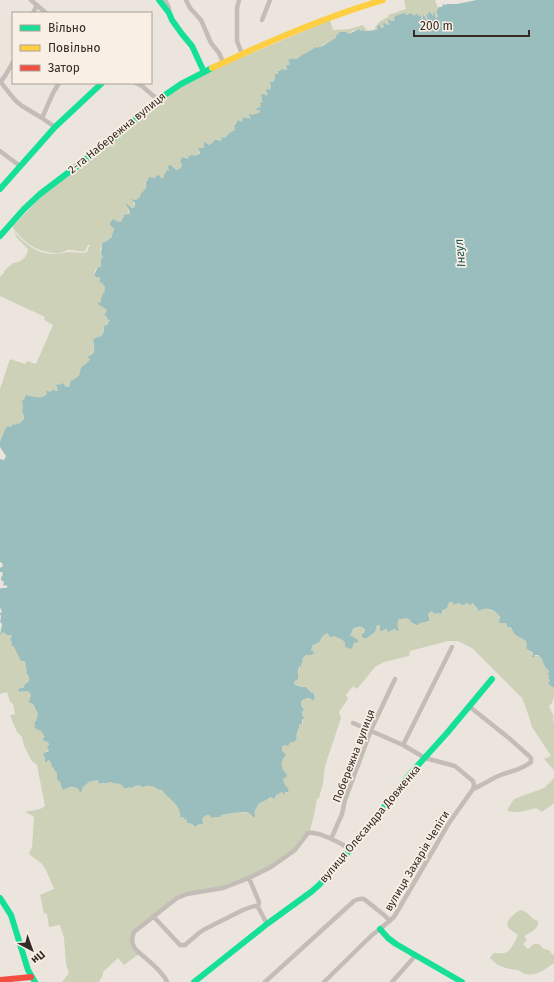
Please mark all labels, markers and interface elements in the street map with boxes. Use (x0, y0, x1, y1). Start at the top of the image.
legend (12, 12, 152, 84)
scale bar (414, 12, 529, 38)
text: 200 m (420, 19, 453, 33)
text: Вільно (48, 21, 86, 35)
text: Повільно (48, 41, 101, 55)
text: Затор (48, 61, 80, 75)
street label: 2-га Набережна вулиця (66, 90, 168, 176)
water label: Інгул (452, 238, 468, 268)
street label: Побережна вулиця (330, 708, 378, 804)
street label: вулиця Олесандра Довженка (317, 762, 423, 886)
street label: вулиця Захарія Чепіги (382, 808, 452, 914)
north arrow (12, 930, 52, 970)
text: Пн (29, 948, 48, 967)

